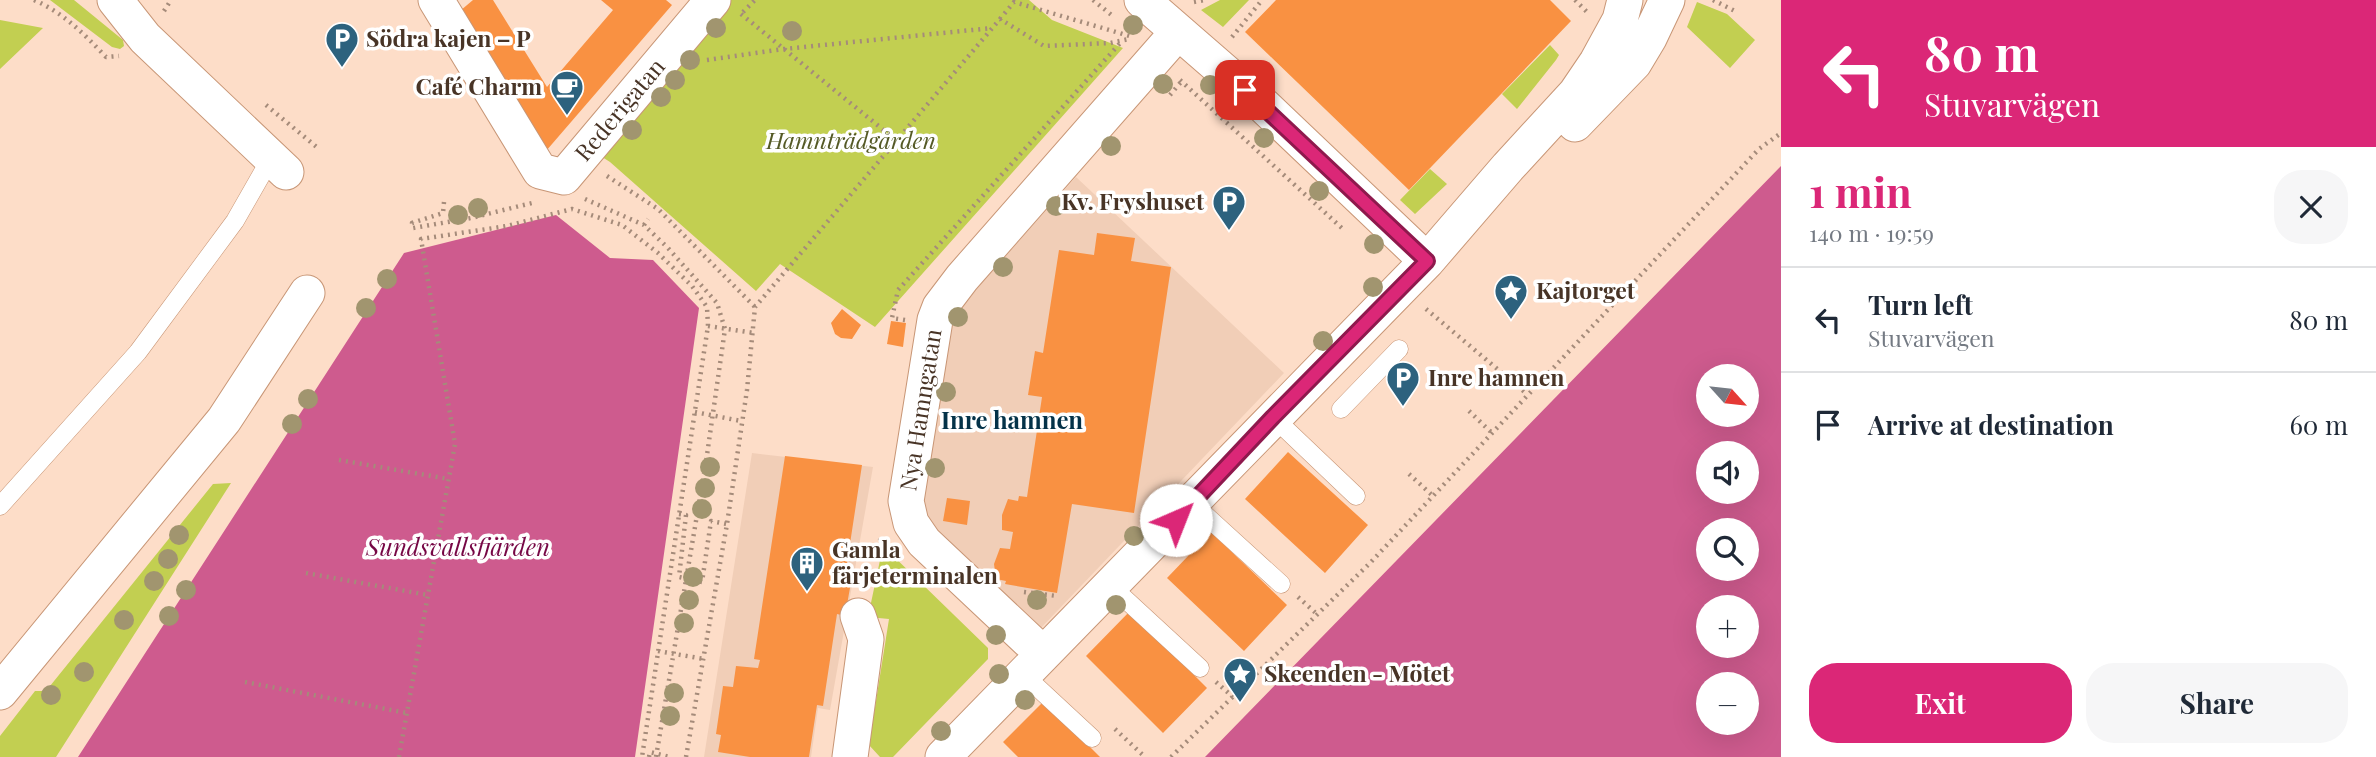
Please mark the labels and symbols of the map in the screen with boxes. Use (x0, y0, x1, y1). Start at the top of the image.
parking icon: Södra kajen – P (323, 20, 361, 69)
place label: Södra kajen – P (366, 22, 531, 53)
street label: Rederigatan (567, 51, 671, 167)
pin (1215, 60, 1275, 120)
cafe icon: Café Charm (548, 68, 586, 117)
place label: Café Charm (416, 70, 542, 101)
park label: Hamnträdgården (765, 124, 936, 155)
parking icon: Kv. Fryshuset (1210, 183, 1248, 232)
place label: Kv. Fryshuset (1061, 185, 1205, 216)
place icon: Kajtorget (1492, 272, 1530, 321)
place label: Kajtorget (1536, 274, 1636, 305)
street label: Nya Hamngatan (891, 326, 948, 493)
parking icon: Inre hamnen (1384, 359, 1422, 408)
place label: Inre hamnen (1428, 361, 1564, 392)
north arrow (1696, 364, 1759, 427)
district label: Inre hamnen (941, 403, 1083, 435)
position arrow (1139, 483, 1213, 557)
water label: Sundsvallsfjärden (365, 530, 550, 562)
place label: Gamla färjeterminalen (832, 533, 998, 590)
building icon: Gamla färjeterminalen (788, 544, 826, 593)
place icon: Skeenden - Mötet (1221, 655, 1259, 704)
place label: Skeenden - Mötet (1264, 657, 1451, 688)

